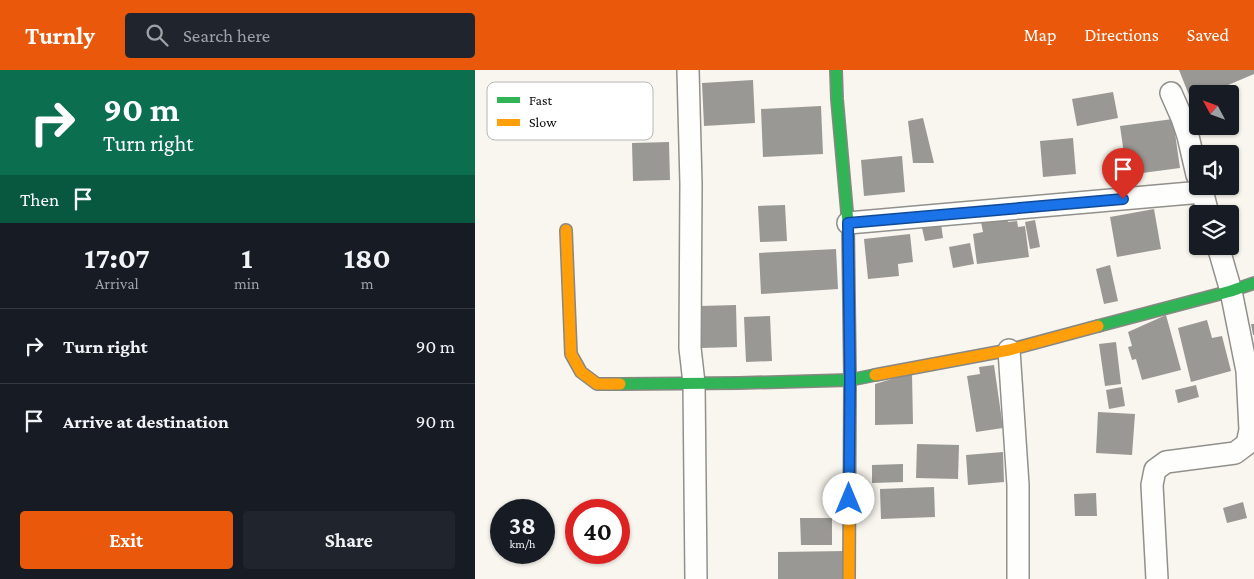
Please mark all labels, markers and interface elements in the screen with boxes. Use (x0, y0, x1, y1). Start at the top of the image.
search box (125, 13, 475, 58)
icon: search (143, 21, 171, 49)
text: Turnly (25, 22, 95, 49)
text: Search here (183, 25, 270, 46)
text: Map (1024, 25, 1056, 45)
text: Directions (1084, 25, 1159, 45)
text: Saved (1187, 25, 1229, 45)
legend (487, 82, 653, 140)
north arrow (1189, 85, 1239, 135)
map controls (1189, 85, 1239, 255)
icon: right (20, 90, 85, 155)
text: 90 m (103, 90, 180, 129)
text: Fast (529, 92, 553, 108)
text: Slow (529, 114, 557, 130)
text: Turn right (103, 131, 194, 156)
button: sound (1189, 145, 1239, 195)
pin (1102, 148, 1144, 199)
icon: arrive (1109, 155, 1137, 183)
icon: arrive (69, 185, 97, 213)
text: Then (20, 189, 59, 210)
button: layers (1189, 205, 1239, 255)
text: 17:07 (84, 241, 150, 274)
text: 1 (241, 241, 252, 274)
text: 180 (344, 241, 391, 274)
text: Arrival (95, 275, 139, 292)
text: min (234, 275, 260, 292)
text: m (361, 275, 374, 292)
icon: right (20, 332, 48, 360)
text: Turn right (63, 336, 148, 357)
text: 90 m (416, 336, 455, 357)
icon: arrive (20, 407, 48, 435)
text: Arrive at destination (63, 411, 229, 432)
text: 90 m (416, 411, 455, 432)
position arrow (822, 472, 874, 524)
speed limit sign: 40 (565, 499, 630, 564)
button: Exit (20, 511, 233, 569)
button: Share (243, 511, 455, 569)
text: 38 (509, 512, 536, 539)
text: km/h (510, 537, 535, 551)

